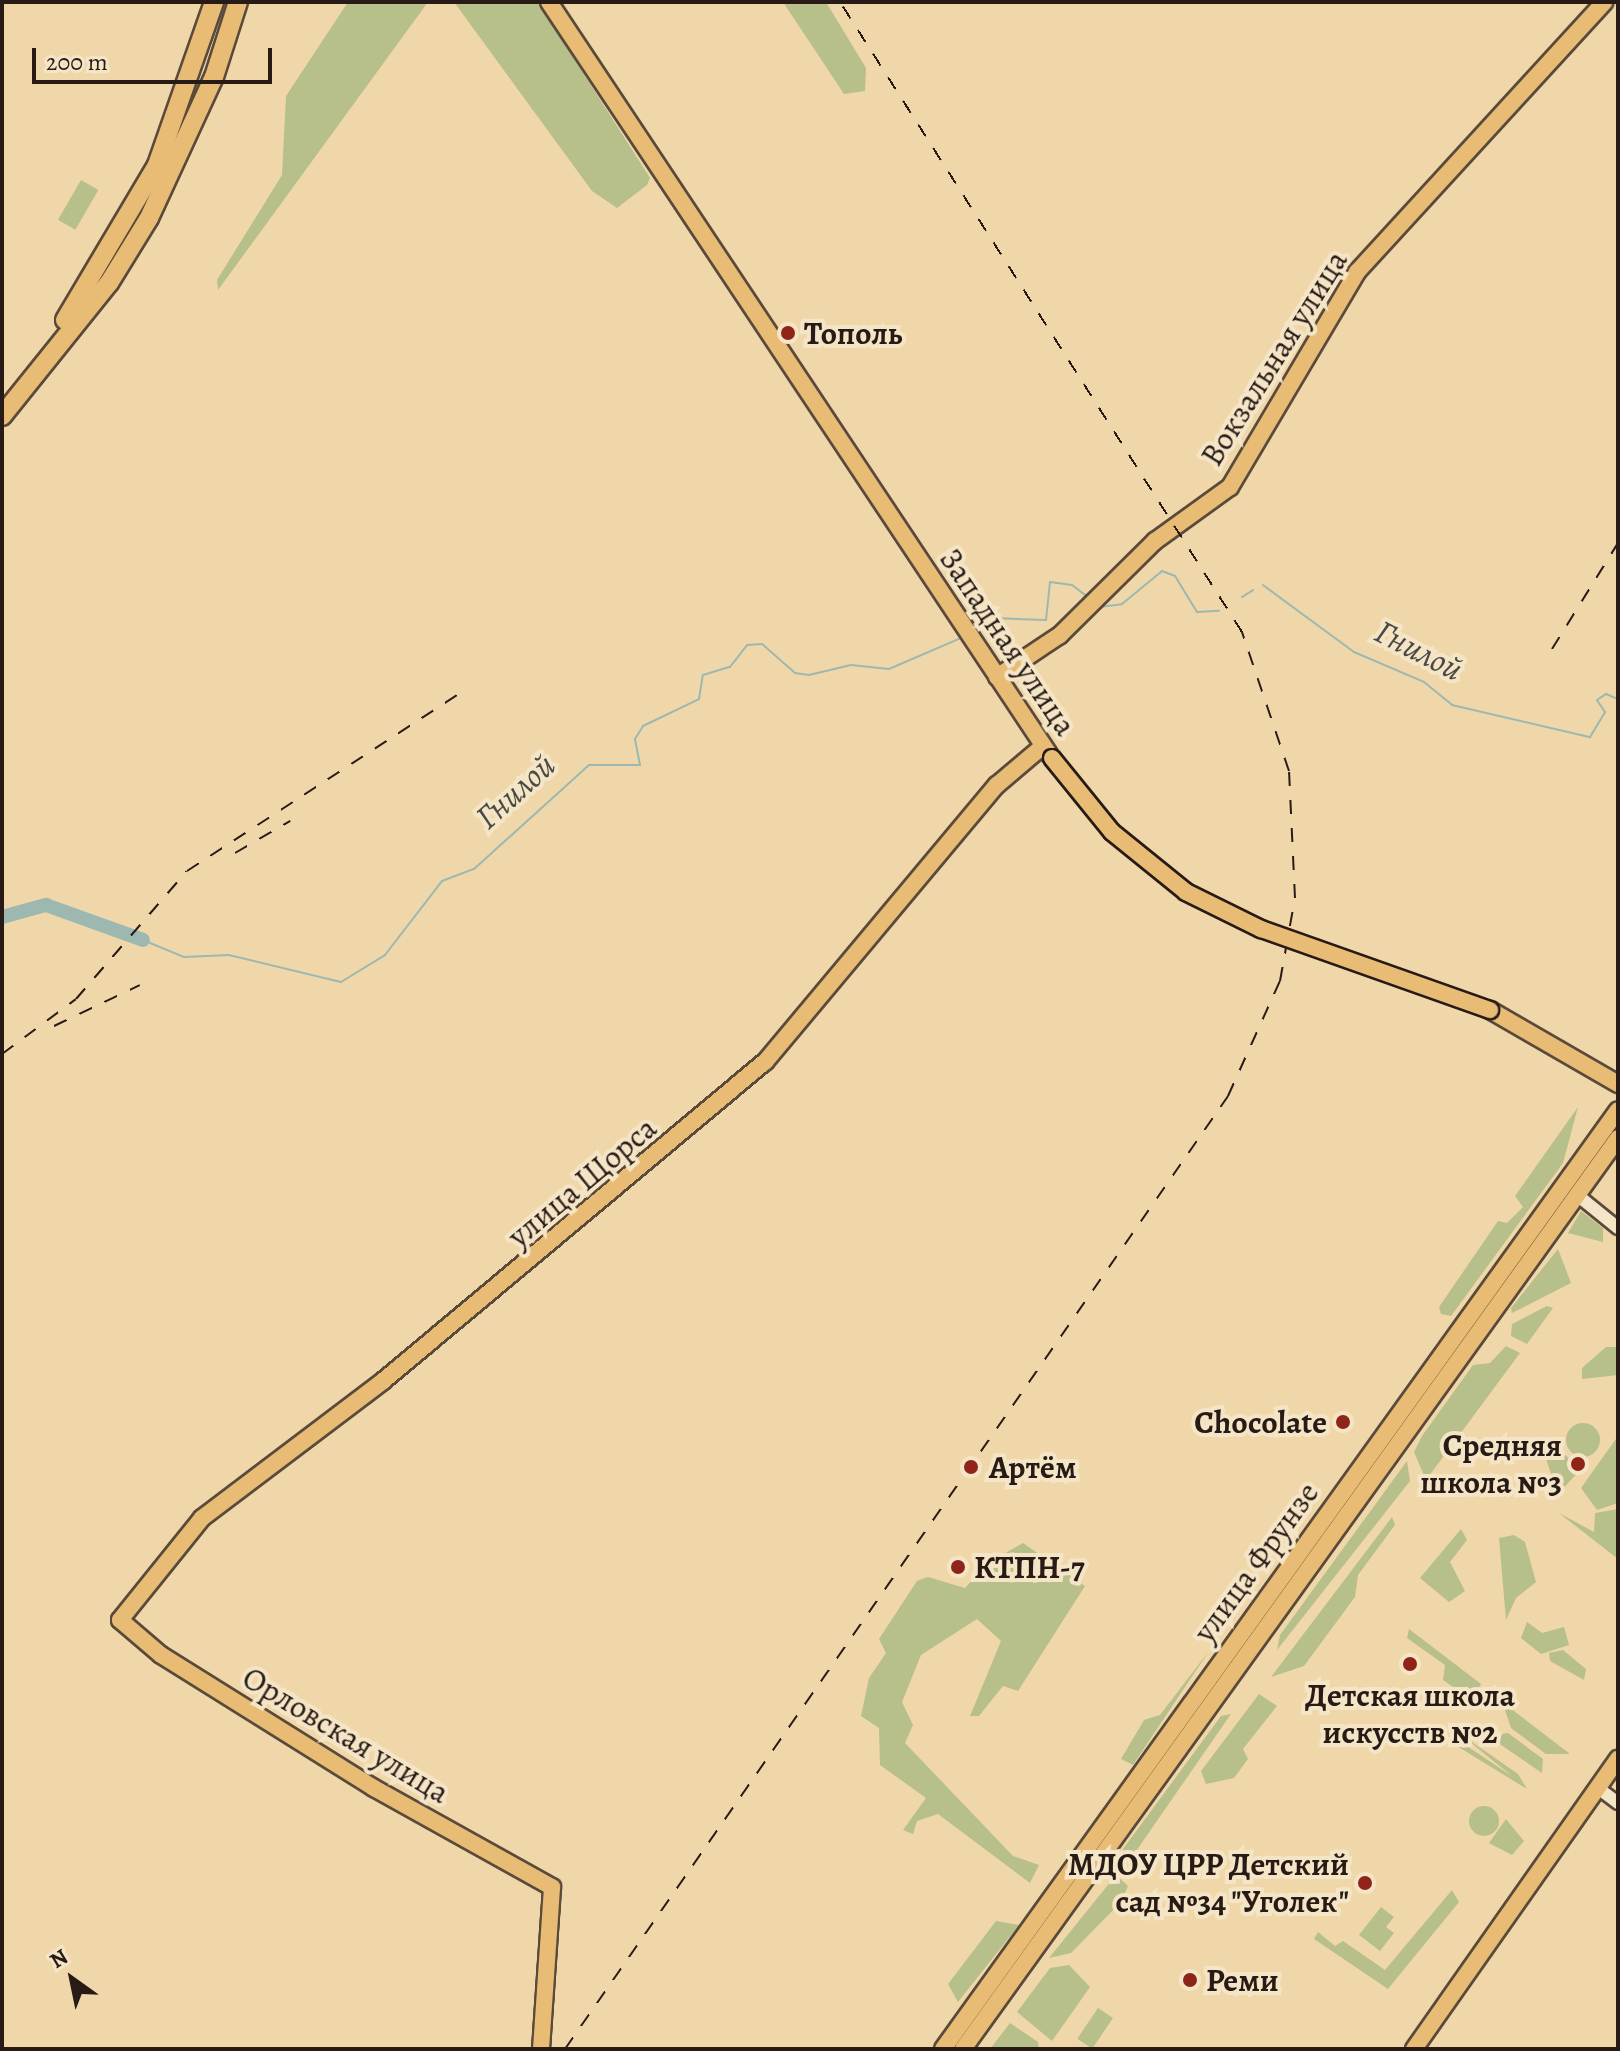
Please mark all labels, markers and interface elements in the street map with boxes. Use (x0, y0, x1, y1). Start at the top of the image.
scale bar (36, 32, 276, 82)
text: 200 m (46, 46, 108, 78)
street label: Вокзальная улица (1192, 243, 1356, 473)
place label: Тополь (804, 314, 902, 352)
marker: Тополь (779, 324, 797, 342)
street label: Западная улица (931, 541, 1085, 743)
water label: Гнилой (1368, 611, 1470, 689)
water label: Гнилой (467, 745, 563, 837)
street label: улица Щорса (500, 1109, 664, 1255)
place label: Chocolate (1194, 1403, 1327, 1441)
marker: Chocolate (1334, 1413, 1352, 1431)
place label: Средняя школа №3 (1420, 1427, 1562, 1502)
place label: Артём (989, 1448, 1076, 1486)
marker: Средняя школа №3 (1569, 1455, 1587, 1473)
marker: Артём (960, 1456, 982, 1478)
street label: улица Фрунзе (1185, 1475, 1327, 1649)
place label: КТПН-7 (974, 1548, 1085, 1586)
marker: КТПН-7 (949, 1558, 967, 1576)
marker: Детская школа искусств №2 (1401, 1655, 1419, 1673)
street label: Орловская улица (236, 1658, 456, 1812)
place label: Детская школа искусств №2 (1305, 1677, 1515, 1752)
place label: МДОУ ЦРР Детский сад №34 "Уголек" (1068, 1846, 1349, 1921)
marker: МДОУ ЦРР Детский сад №34 "Уголек" (1356, 1874, 1374, 1892)
north arrow (32, 1939, 112, 2019)
text: N (44, 1942, 74, 1976)
place label: Реми (1206, 1961, 1279, 1999)
marker: Реми (1181, 1971, 1199, 1989)

